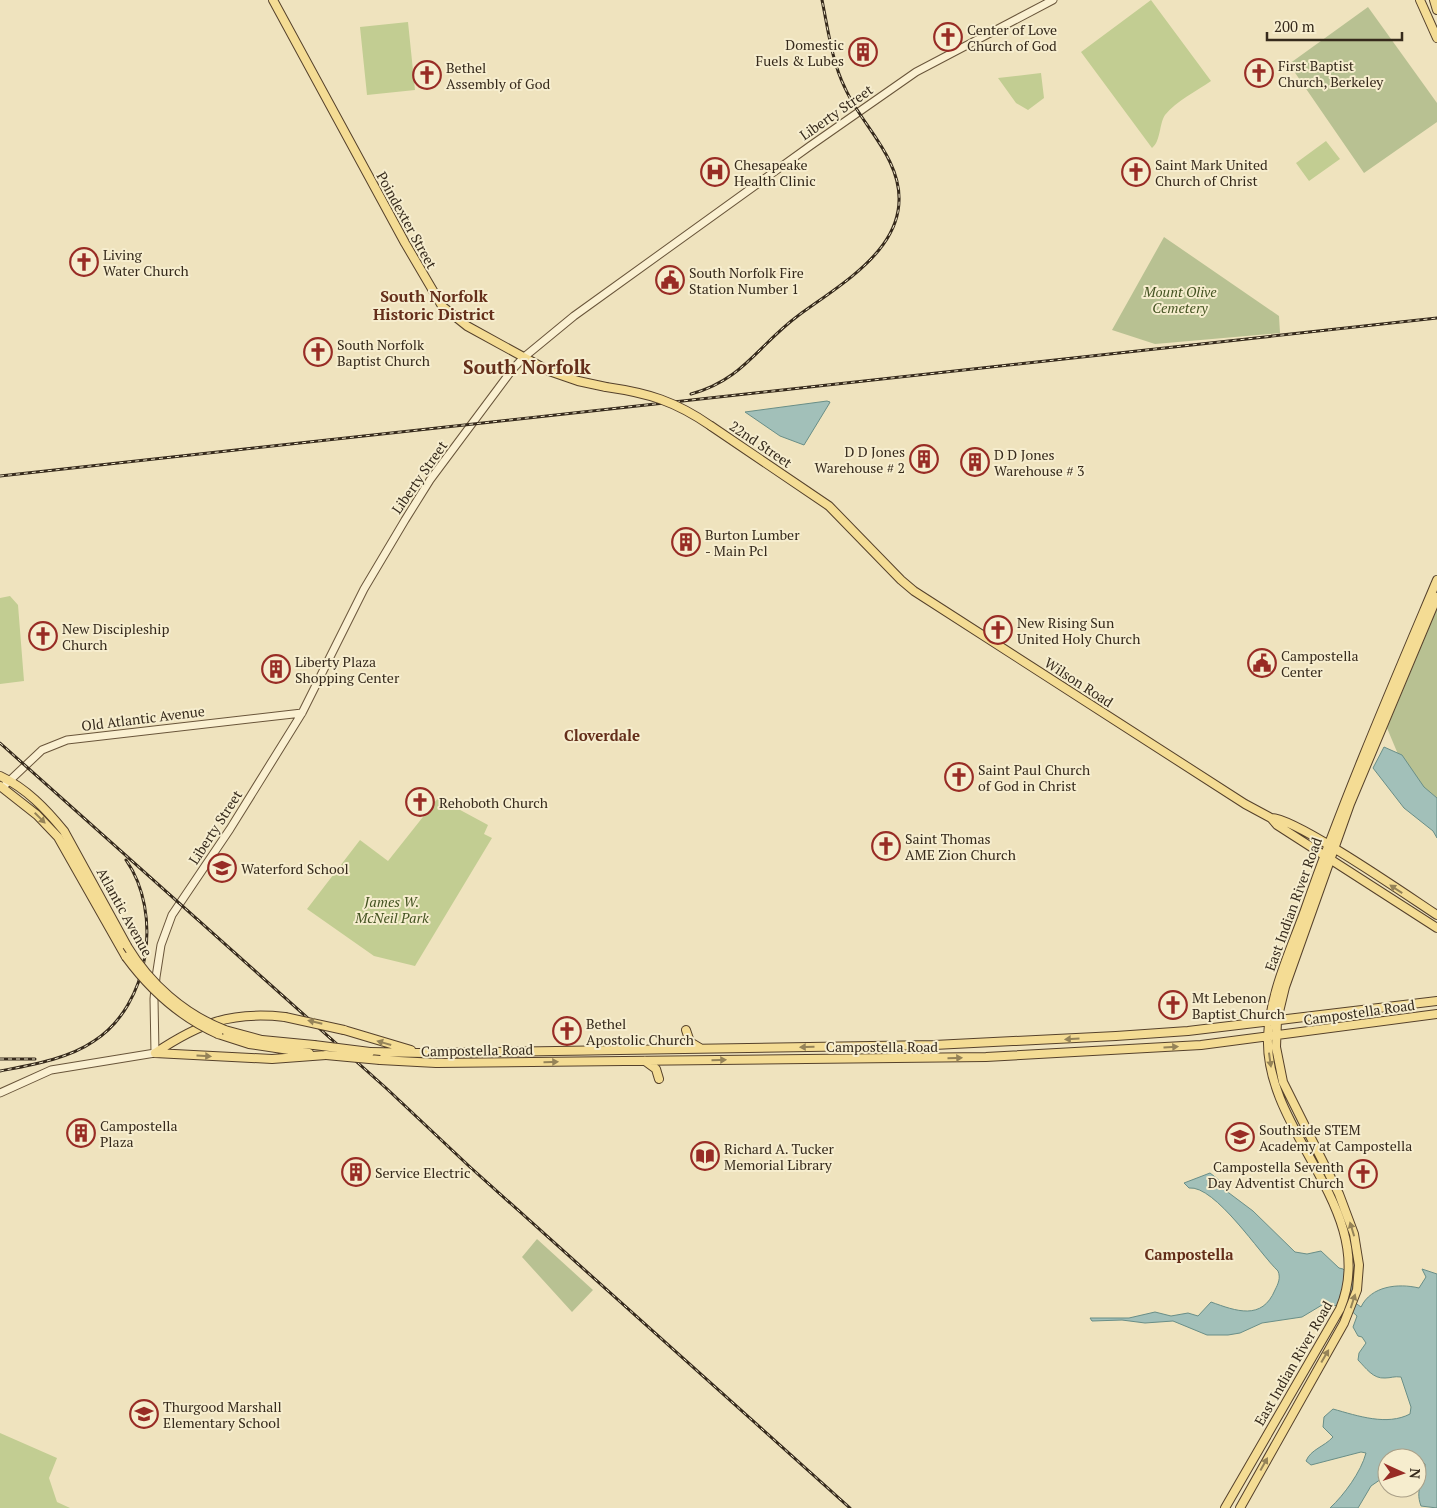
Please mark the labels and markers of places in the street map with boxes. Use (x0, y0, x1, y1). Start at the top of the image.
place label: Center of Love Church of God (967, 20, 1057, 55)
church icon: Center of Love Church of God (933, 22, 963, 52)
place label: Domestic Fuels & Lubes (756, 35, 844, 70)
building icon: Domestic Fuels & Lubes (848, 37, 878, 67)
place label: First Baptist Church, Berkeley (1278, 56, 1384, 91)
place label: Bethel Assembly of God (446, 58, 550, 93)
church icon: First Baptist Church, Berkeley (1244, 58, 1274, 88)
church icon: Bethel Assembly of God (412, 60, 442, 90)
place label: Chesapeake Health Clinic (734, 155, 816, 190)
place label: Saint Mark United Church of Christ (1155, 155, 1268, 190)
hospital icon: Chesapeake Health Clinic (700, 157, 730, 187)
church icon: Saint Mark United Church of Christ (1121, 157, 1151, 187)
place label: Living Water Church (103, 245, 189, 280)
church icon: Living Water Church (69, 247, 99, 277)
place label: South Norfolk Fire Station Number 1 (689, 263, 804, 298)
public building icon: South Norfolk Fire Station Number 1 (655, 265, 685, 295)
place label: South Norfolk Baptist Church (337, 335, 430, 370)
church icon: South Norfolk Baptist Church (303, 337, 333, 367)
place label: D D Jones Warehouse # 2 (815, 442, 905, 477)
building icon: D D Jones Warehouse # 2 (909, 444, 939, 474)
place label: D D Jones Warehouse # 3 (994, 445, 1084, 480)
building icon: D D Jones Warehouse # 3 (960, 447, 990, 477)
place label: Burton Lumber - Main Pcl (705, 525, 800, 560)
building icon: Burton Lumber - Main Pcl (671, 527, 701, 557)
place label: New Rising Sun United Holy Church (1017, 613, 1140, 648)
church icon: New Rising Sun United Holy Church (983, 615, 1013, 645)
place label: New Discipleship Church (62, 619, 169, 654)
church icon: New Discipleship Church (28, 621, 58, 651)
place label: Campostella Center (1281, 646, 1359, 681)
public building icon: Campostella Center (1247, 648, 1277, 678)
place label: Liberty Plaza Shopping Center (295, 652, 400, 687)
building icon: Liberty Plaza Shopping Center (261, 654, 291, 684)
place label: Saint Paul Church of God in Christ (978, 760, 1090, 795)
church icon: Saint Paul Church of God in Christ (944, 762, 974, 792)
church icon: Rehoboth Church (405, 787, 435, 817)
place label: Rehoboth Church (439, 793, 548, 812)
place label: Saint Thomas AME Zion Church (905, 829, 1016, 864)
church icon: Saint Thomas AME Zion Church (871, 831, 901, 861)
school or university icon: Waterford School (207, 853, 237, 883)
place label: Waterford School (241, 859, 349, 878)
place label: Mt Lebenon Baptist Church (1192, 988, 1285, 1023)
church icon: Mt Lebenon Baptist Church (1158, 990, 1188, 1020)
place label: Bethel Apostolic Church (586, 1014, 694, 1049)
church icon: Bethel Apostolic Church (552, 1016, 582, 1046)
place label: Campostella Plaza (100, 1116, 178, 1151)
building icon: Campostella Plaza (66, 1118, 96, 1148)
place label: Southside STEM Academy at Campostella (1259, 1120, 1412, 1155)
school or university icon: Southside STEM Academy at Campostella (1225, 1122, 1255, 1152)
place label: Richard A. Tucker Memorial Library (724, 1139, 834, 1174)
library icon: Richard A. Tucker Memorial Library (690, 1141, 720, 1171)
building icon: Service Electric (341, 1157, 371, 1187)
place label: Campostella Seventh Day Adventist Church (1208, 1157, 1344, 1192)
church icon: Campostella Seventh Day Adventist Church (1348, 1159, 1378, 1189)
place label: Service Electric (375, 1163, 470, 1182)
place label: Thurgood Marshall Elementary School (163, 1397, 282, 1432)
school or university icon: Thurgood Marshall Elementary School (129, 1399, 159, 1429)

